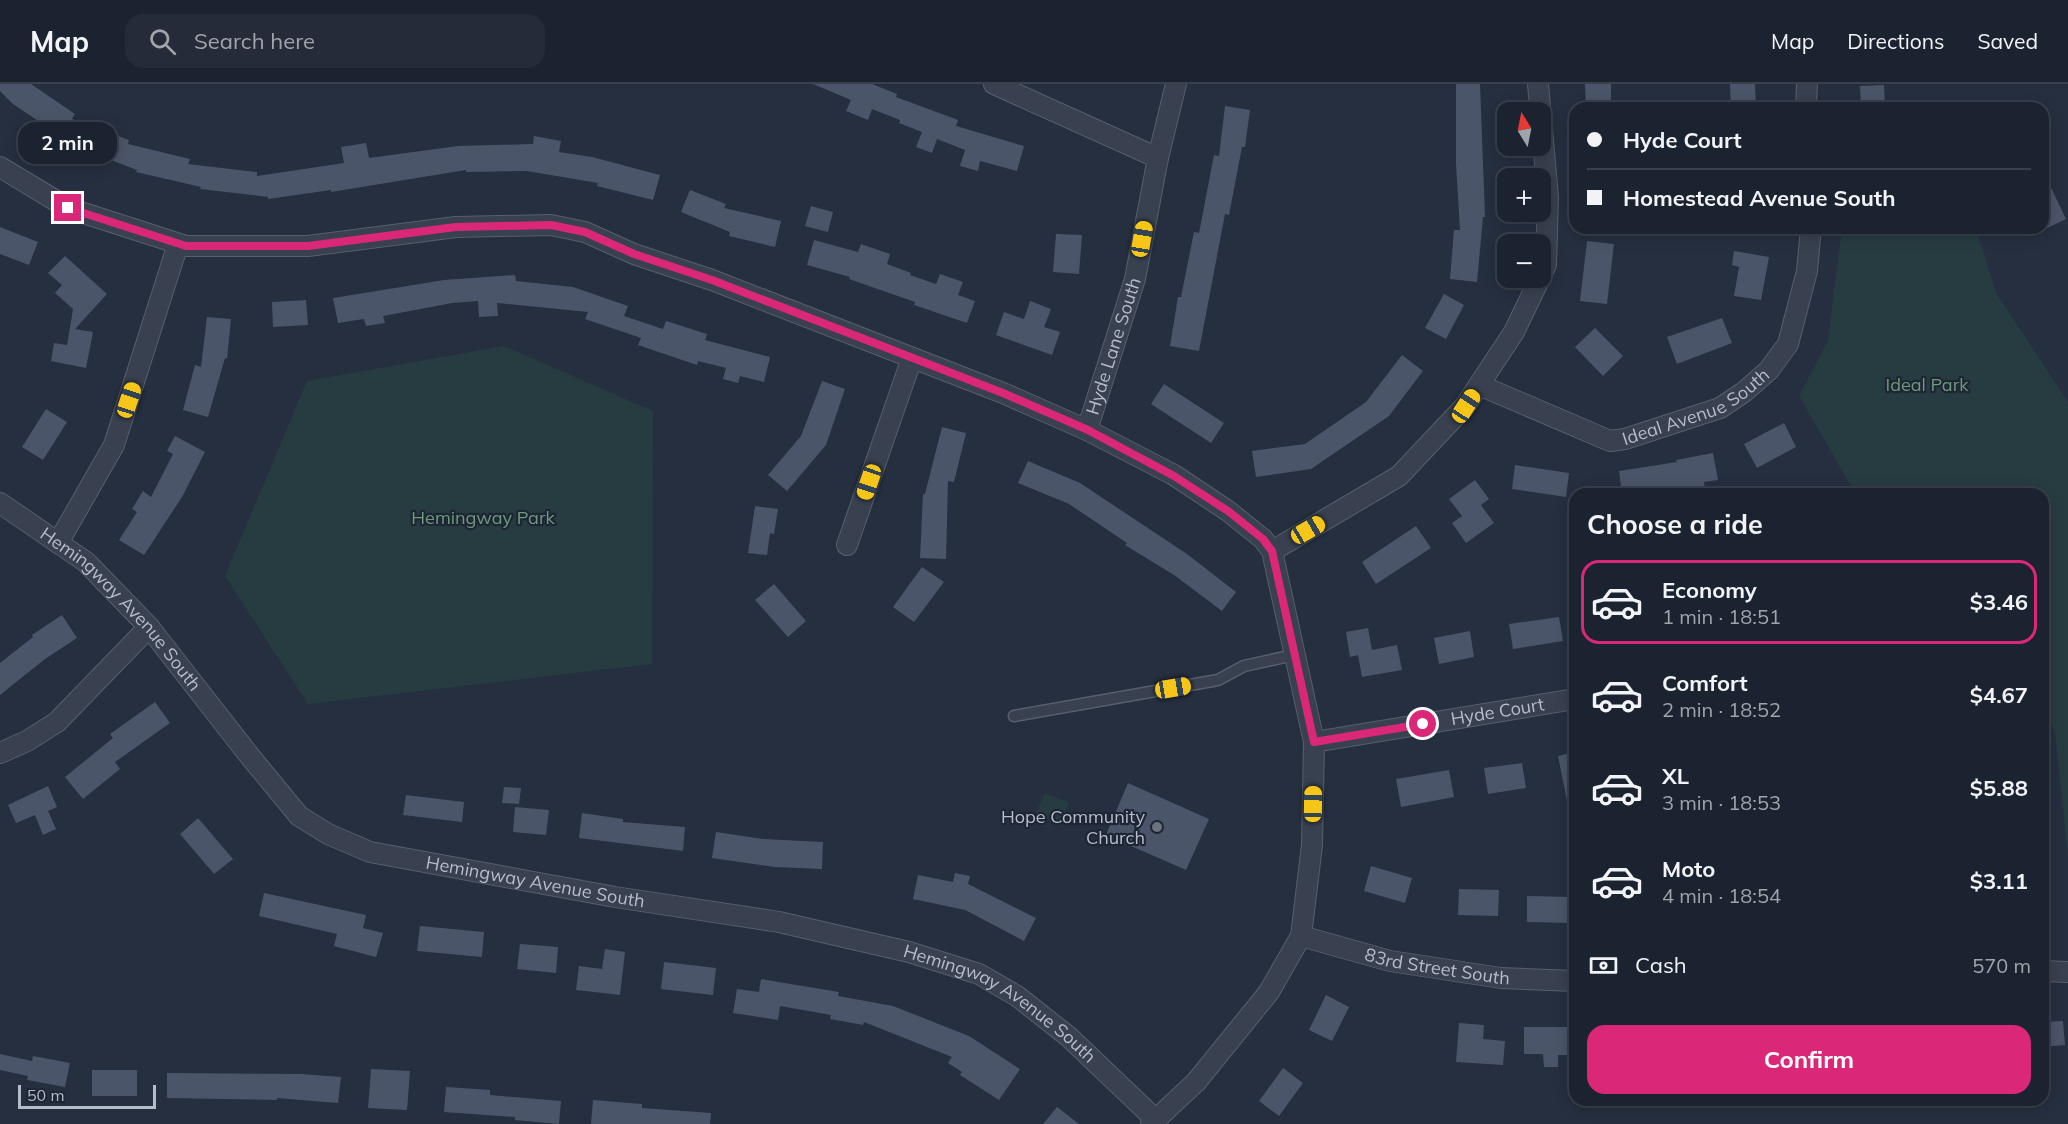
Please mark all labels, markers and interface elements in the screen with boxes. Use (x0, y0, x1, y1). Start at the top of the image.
search box (125, 14, 545, 68)
text: Map (30, 24, 89, 59)
icon: search (146, 25, 179, 58)
text: Search here (194, 27, 315, 55)
text: Map (1771, 28, 1814, 54)
text: Directions (1847, 28, 1944, 54)
text: Saved (1977, 28, 2038, 54)
north arrow (1497, 102, 1551, 156)
map controls (1497, 102, 1551, 288)
callout: 2 min (19, 121, 118, 163)
text: Hyde Court (1623, 126, 1742, 154)
text: 2 min (41, 130, 94, 155)
button: + (1497, 168, 1551, 222)
text: Homestead Avenue South (1623, 184, 1895, 212)
route end (54, 194, 81, 221)
car (1130, 220, 1154, 258)
button: − (1497, 234, 1551, 288)
street label: Hyde Lane South (1081, 274, 1146, 418)
street label: Ideal Avenue South (1619, 363, 1774, 450)
park label: Ideal Park (1886, 373, 1969, 396)
car (115, 380, 143, 420)
car (1449, 386, 1483, 426)
car (855, 462, 883, 502)
park label: Hemingway Park (411, 506, 555, 529)
text: Choose a ride (1587, 507, 1763, 541)
car (1288, 513, 1328, 547)
street label: Hemingway Avenue South (36, 522, 206, 695)
icon: car (1590, 575, 1644, 629)
text: Economy (1662, 576, 1757, 604)
text: $3.46 (1970, 588, 2028, 616)
text: 1 min · 18:51 (1662, 604, 1781, 629)
icon: car (1590, 668, 1644, 722)
text: Comfort (1662, 669, 1748, 697)
car (1154, 676, 1192, 700)
text: $4.67 (1970, 681, 2028, 709)
street label: Hyde Court (1449, 692, 1546, 730)
text: 2 min · 18:52 (1662, 697, 1781, 722)
route start (1409, 710, 1436, 737)
icon: car (1590, 761, 1644, 815)
text: XL (1662, 762, 1689, 790)
text: $5.88 (1970, 774, 2028, 802)
car (1304, 786, 1322, 822)
text: 3 min · 18:53 (1662, 790, 1781, 815)
place label: Hope Community Church (1001, 805, 1145, 849)
marker: Hope Community Church (1150, 820, 1164, 834)
street label: Hemingway Avenue South (424, 851, 646, 912)
icon: car (1590, 854, 1644, 908)
text: Moto (1662, 855, 1715, 883)
text: $3.11 (1970, 867, 2028, 895)
text: 4 min · 18:54 (1662, 883, 1781, 908)
street label: Hemingway Avenue South (901, 939, 1101, 1068)
street label: 83rd Street South (1362, 942, 1510, 989)
icon: cash (1587, 949, 1620, 982)
text: Cash (1635, 951, 1687, 979)
text: 570 m (1972, 953, 2031, 978)
button: Confirm (1587, 1025, 2031, 1094)
scale bar (18, 1082, 156, 1110)
text: 50 m (27, 1085, 64, 1105)

